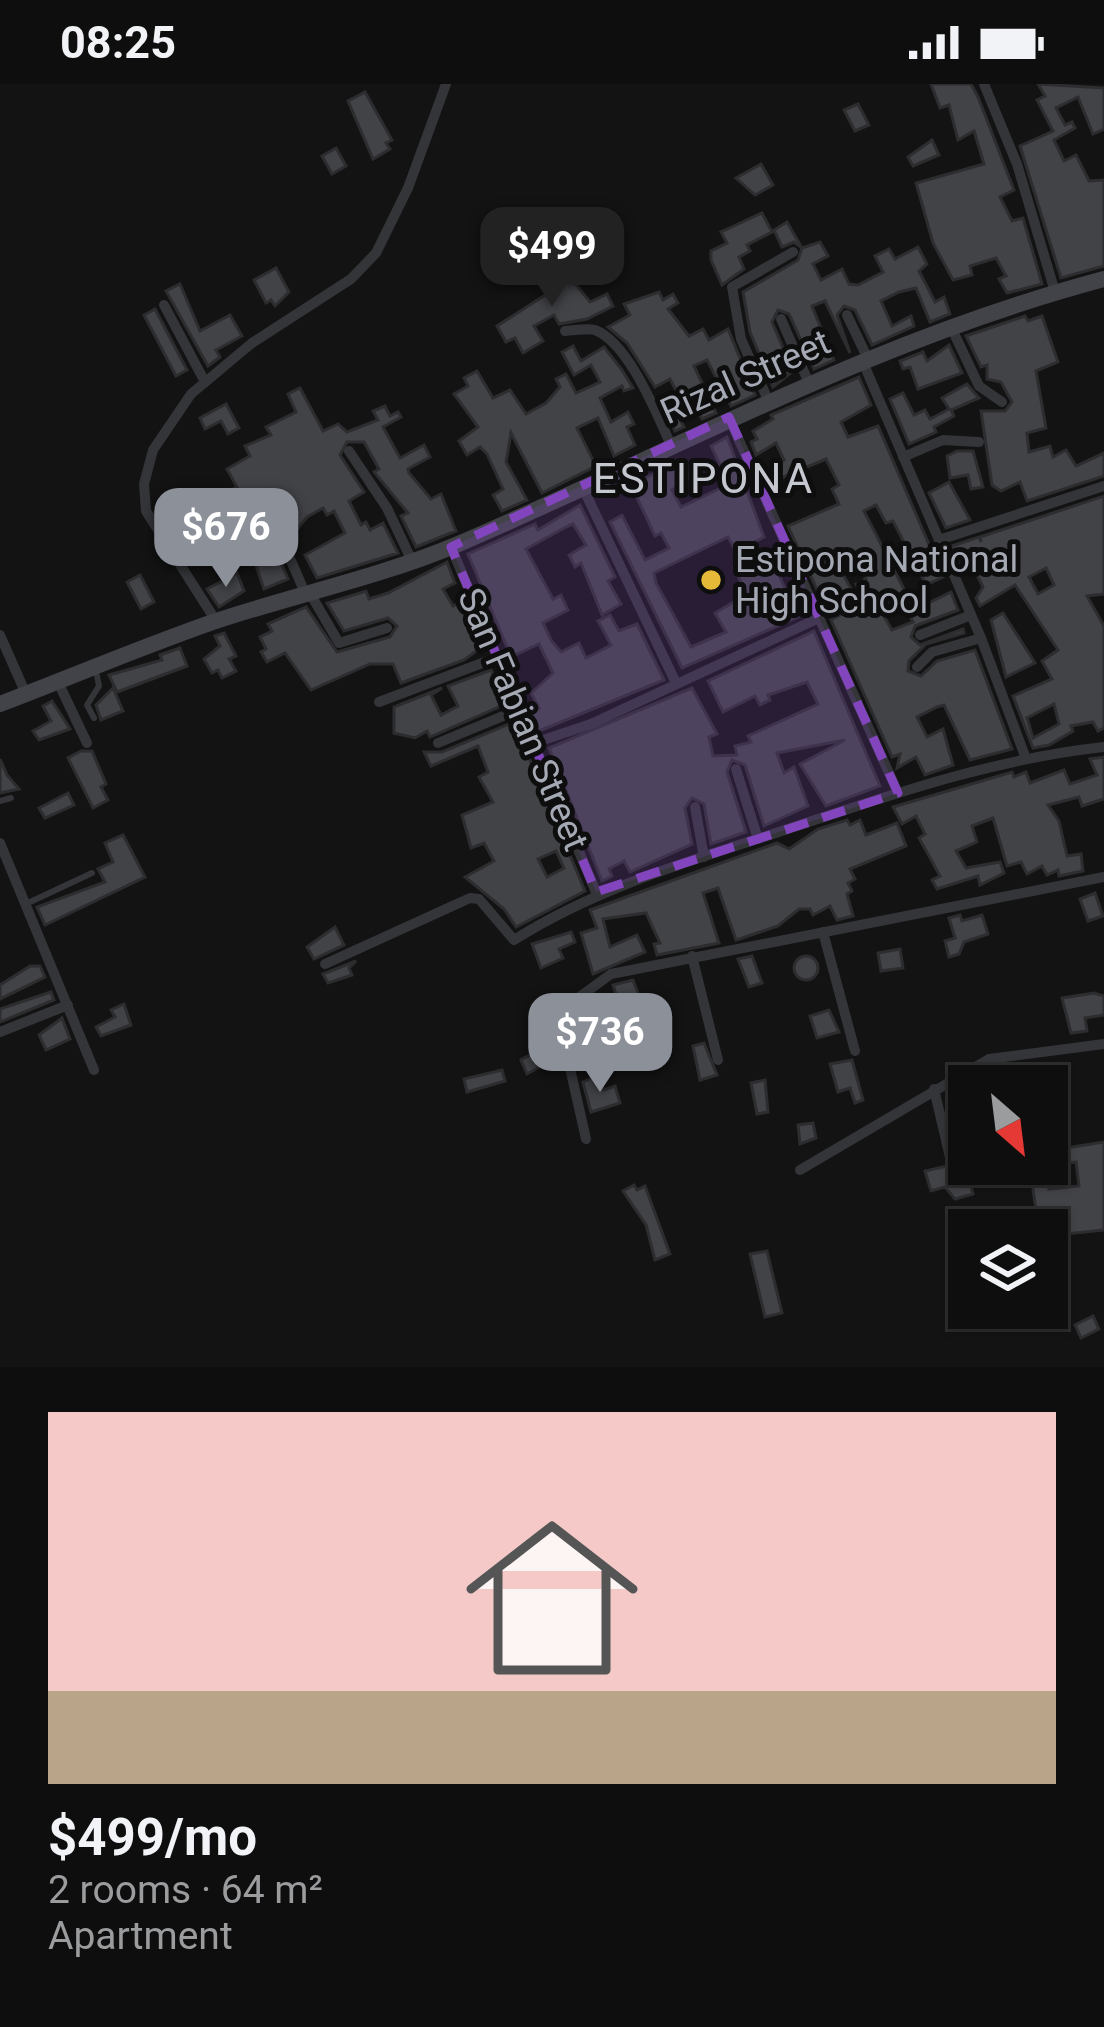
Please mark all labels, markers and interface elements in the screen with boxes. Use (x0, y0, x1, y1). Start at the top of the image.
text: 08:25 (60, 16, 176, 69)
pin: $499 (481, 207, 623, 309)
text: $499 (507, 223, 597, 269)
street label: Rizal Street (654, 321, 837, 433)
district label: ESTIPONA (593, 454, 815, 503)
pin: $676 (155, 488, 297, 590)
text: $676 (181, 504, 271, 550)
place label: Estipona National High School (735, 539, 1018, 622)
marker: Estipona National High School (698, 567, 724, 593)
street label: San Fabian Street (449, 582, 597, 857)
pin: $736 (529, 993, 671, 1095)
text: $736 (555, 1009, 645, 1055)
north arrow (948, 1065, 1068, 1185)
map controls (948, 1065, 1068, 1329)
button: layers (948, 1209, 1068, 1329)
icon: home (444, 1490, 660, 1706)
text: $499/mo (48, 1808, 257, 1867)
text: 2 rooms · 64 m² (48, 1867, 323, 1913)
text: Apartment (48, 1913, 233, 1959)

